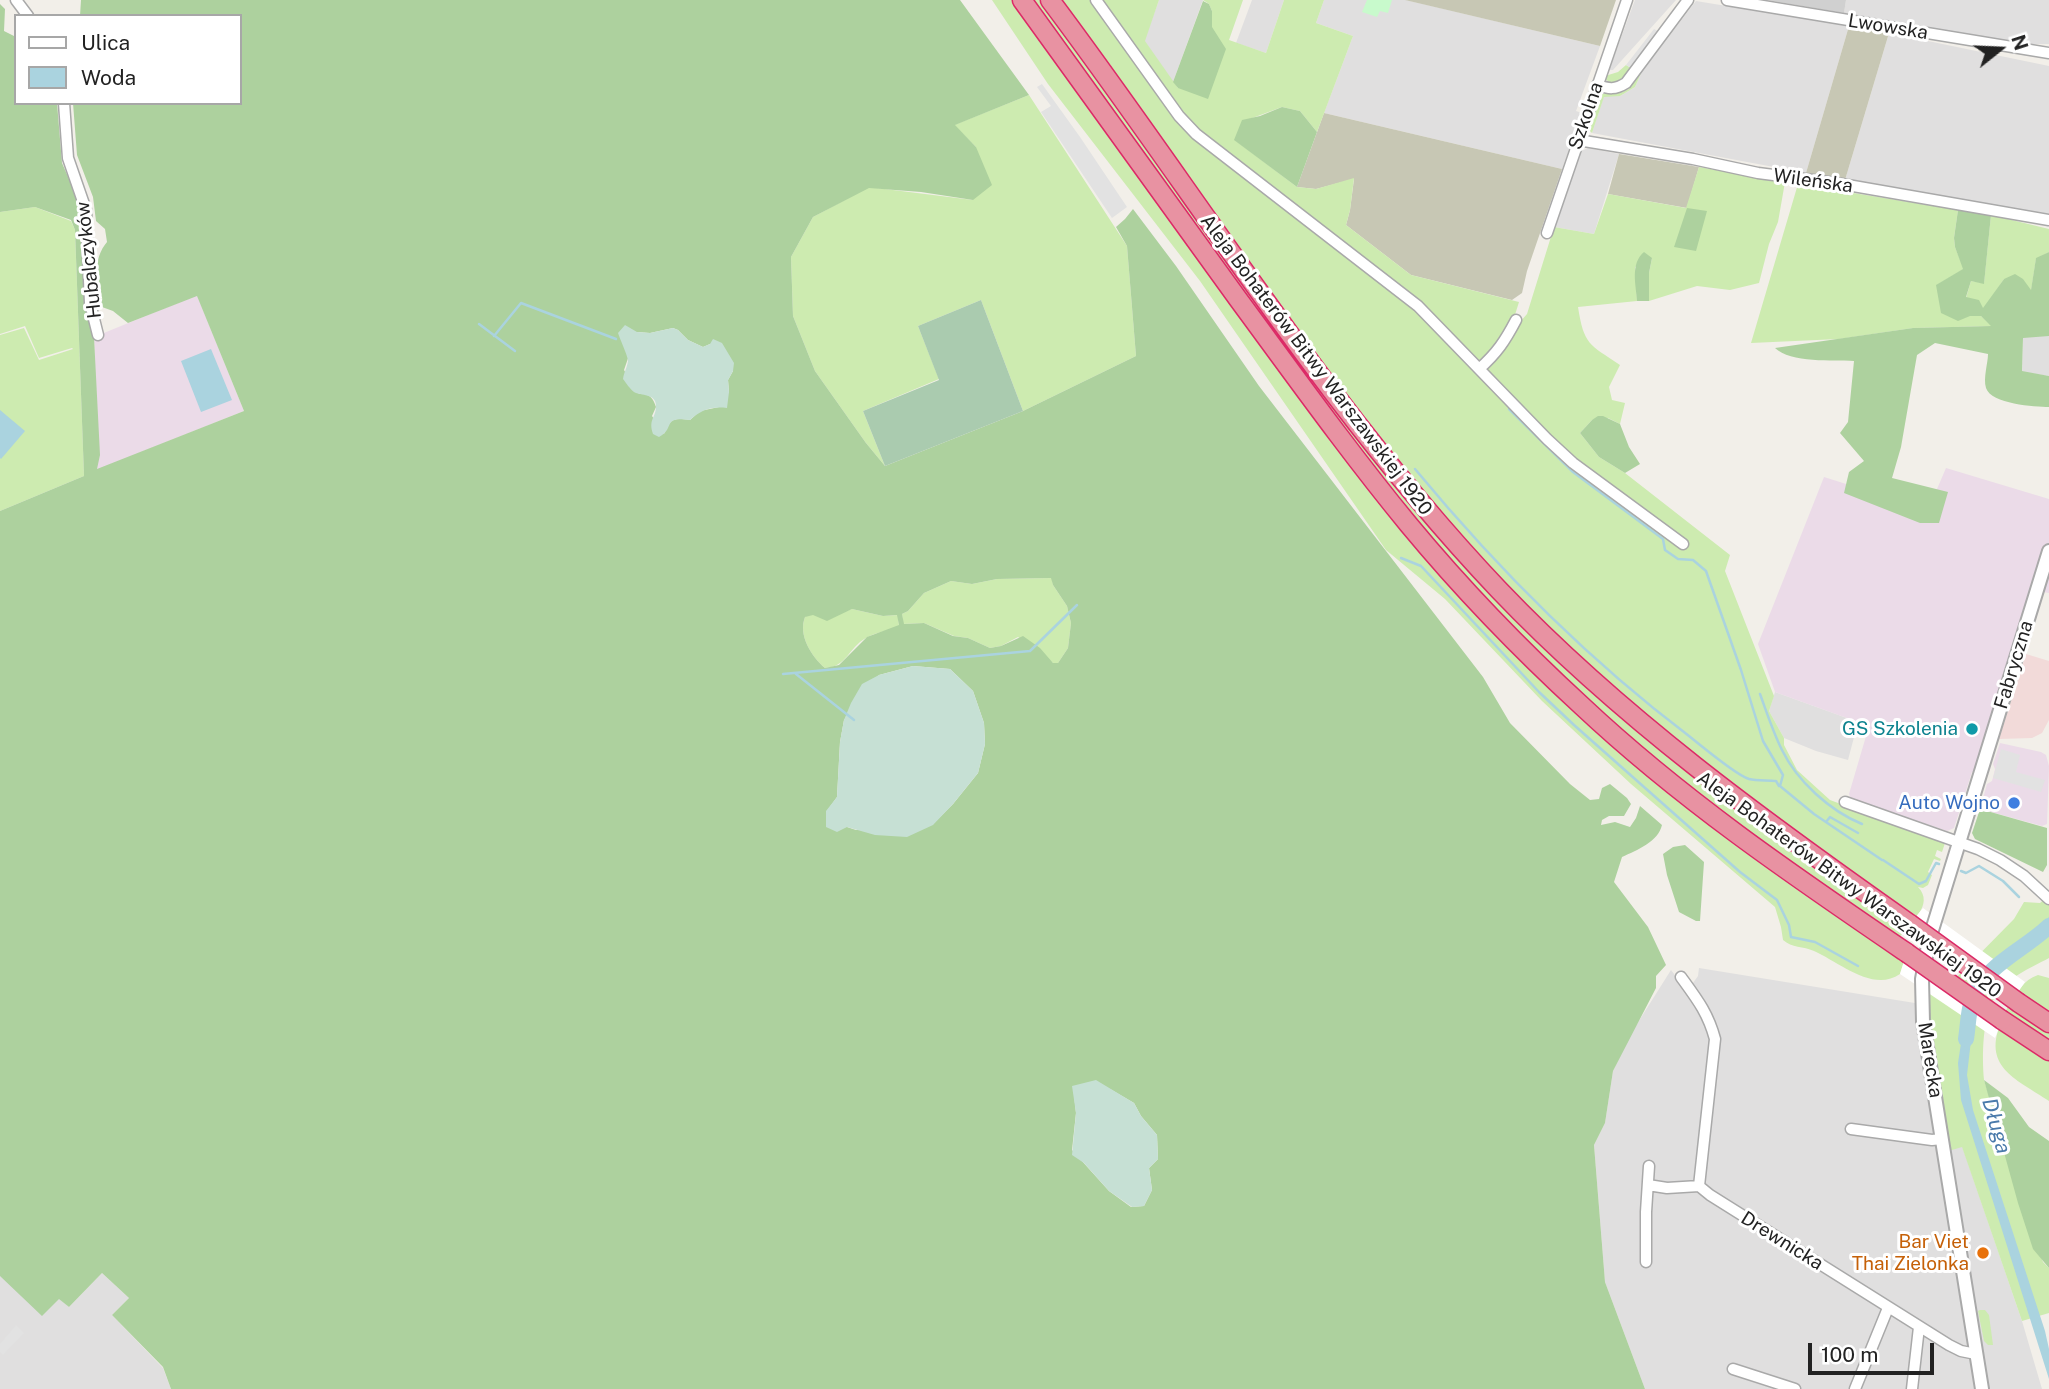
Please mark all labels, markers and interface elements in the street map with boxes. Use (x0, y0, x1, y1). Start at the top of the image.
street label: Lwowska (1846, 9, 1930, 45)
legend (14, 14, 242, 105)
north arrow (1965, 14, 2035, 84)
text: Ulica (81, 30, 130, 55)
text: N (2007, 32, 2033, 53)
text: Woda (81, 65, 136, 90)
street label: Szkolna (1564, 79, 1608, 153)
street label: Wileńska (1772, 164, 1854, 198)
street label: Hubalczyków (72, 200, 106, 320)
street label: Aleja Bohaterów Bitwy Warszawskiej 1920 (1195, 210, 1437, 520)
street label: Fabryczna (1990, 618, 2038, 712)
place label: GS Szkolenia (1842, 718, 1958, 740)
marker: GS Szkolenia (1964, 721, 1980, 737)
street label: Aleja Bohaterów Bitwy Warszawskiej 1920 (1692, 767, 2006, 1003)
place label: Auto Wojno (1898, 792, 2000, 814)
marker: Auto Wojno (2006, 795, 2022, 811)
street label: Marecka (1913, 1020, 1947, 1100)
water label: Długa (1976, 1095, 2016, 1157)
street label: Drewnicka (1737, 1207, 1827, 1275)
place label: Bar Viet Thai Zielonka (1852, 1231, 1969, 1275)
marker: Bar Viet Thai Zielonka (1975, 1245, 1991, 1261)
scale bar (1811, 1330, 1937, 1374)
text: 100 m (1821, 1342, 1878, 1367)

